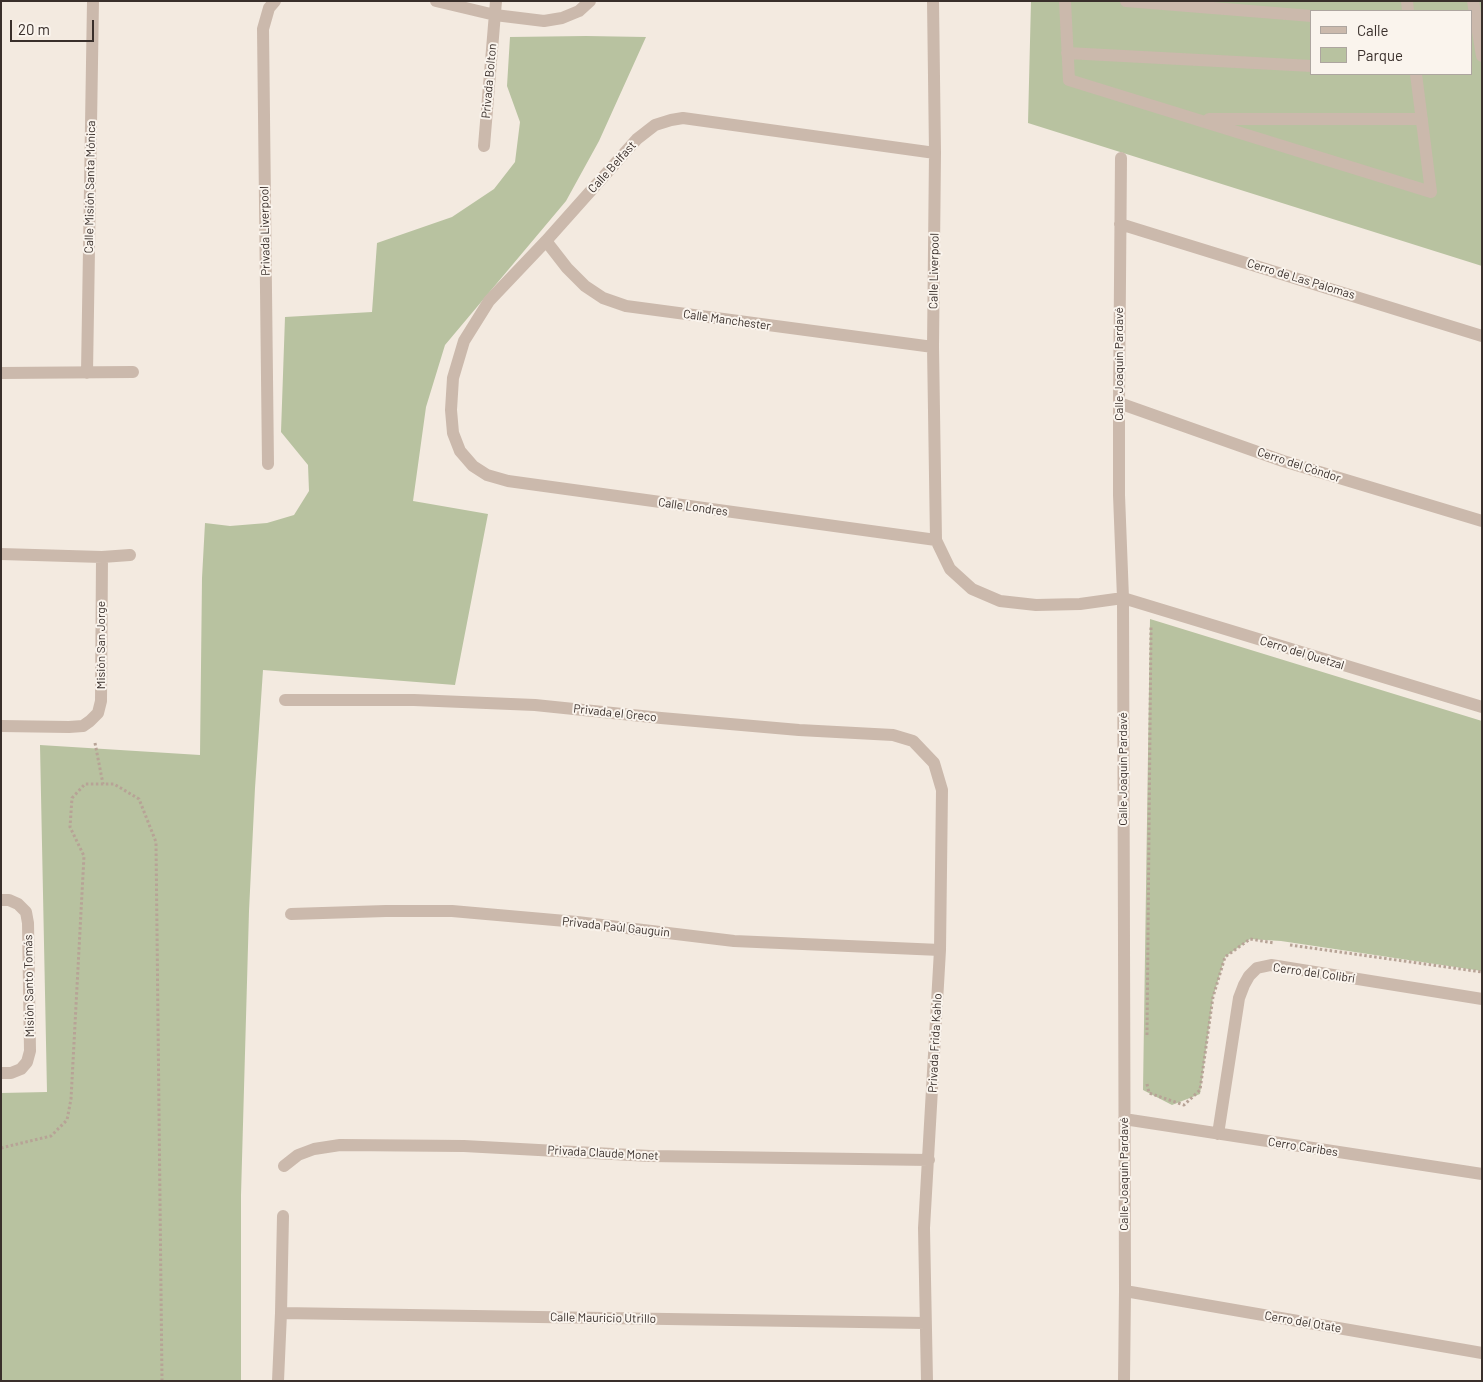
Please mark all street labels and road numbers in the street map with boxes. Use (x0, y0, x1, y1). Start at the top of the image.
street label: Privada Bolton (479, 43, 499, 119)
street label: Calle Misión Santa Mónica (82, 120, 98, 254)
street label: Calle Belfast (585, 138, 639, 196)
street label: Privada Liverpool (257, 186, 273, 276)
street label: Calle Liverpool (926, 233, 942, 309)
street label: Cerro de Las Palomas (1245, 256, 1357, 302)
street label: Calle Manchester (682, 307, 772, 333)
street label: Calle Joaquín Pardavé (1112, 307, 1126, 421)
street label: Cerro del Cóndor (1255, 445, 1343, 485)
street label: Calle Londres (657, 495, 729, 519)
street label: Misión San Jorge (94, 601, 108, 689)
street label: Cerro del Quetzal (1258, 633, 1346, 673)
street label: Privada el Greco (573, 701, 657, 725)
street label: Calle Joaquín Pardavé (1116, 712, 1130, 826)
street label: Privada Paúl Gauguin (561, 914, 671, 940)
street label: Misión Santo Tomás (21, 934, 37, 1038)
street label: Cerro del Colibrí (1272, 960, 1356, 986)
street label: Privada Frida Kahlo (925, 993, 945, 1093)
street label: Calle Joaquín Pardavé (1117, 1117, 1131, 1231)
street label: Cerro Caribes (1267, 1134, 1339, 1160)
street label: Privada Claude Monet (547, 1143, 659, 1163)
street label: Cerro del Otate (1263, 1308, 1343, 1336)
street label: Calle Mauricio Utrillo (550, 1310, 656, 1326)

